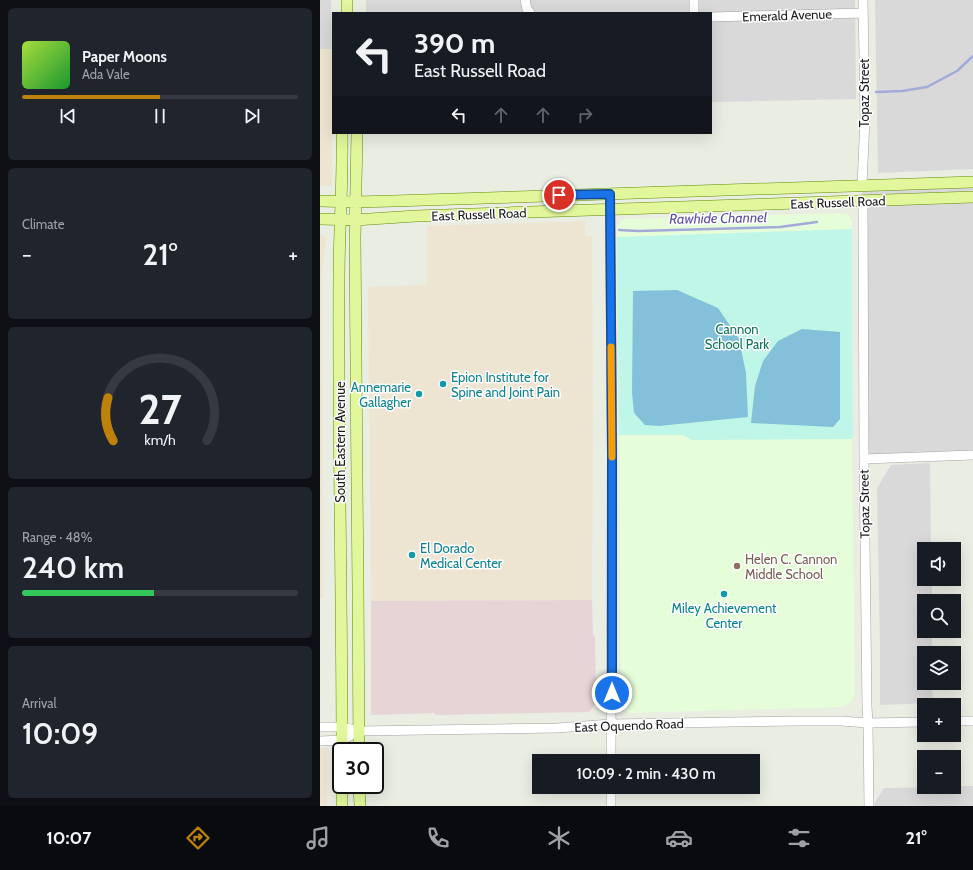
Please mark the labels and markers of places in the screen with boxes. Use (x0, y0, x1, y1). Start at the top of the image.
pin (542, 178, 576, 212)
place label: Epion Institute for Spine and Joint Pain (451, 369, 560, 400)
place label: Annemarie Gallagher (351, 379, 412, 410)
marker: Epion Institute for Spine and Joint Pain (438, 379, 448, 389)
marker: Annemarie Gallagher (414, 389, 424, 399)
place label: El Dorado Medical Center (420, 540, 503, 571)
marker: El Dorado Medical Center (407, 550, 417, 560)
place label: Helen C. Cannon Middle School (745, 551, 837, 582)
marker: Helen C. Cannon Middle School (732, 561, 742, 571)
marker: Miley Achievement Center (719, 589, 729, 599)
place label: Miley Achievement Center (672, 600, 777, 631)

